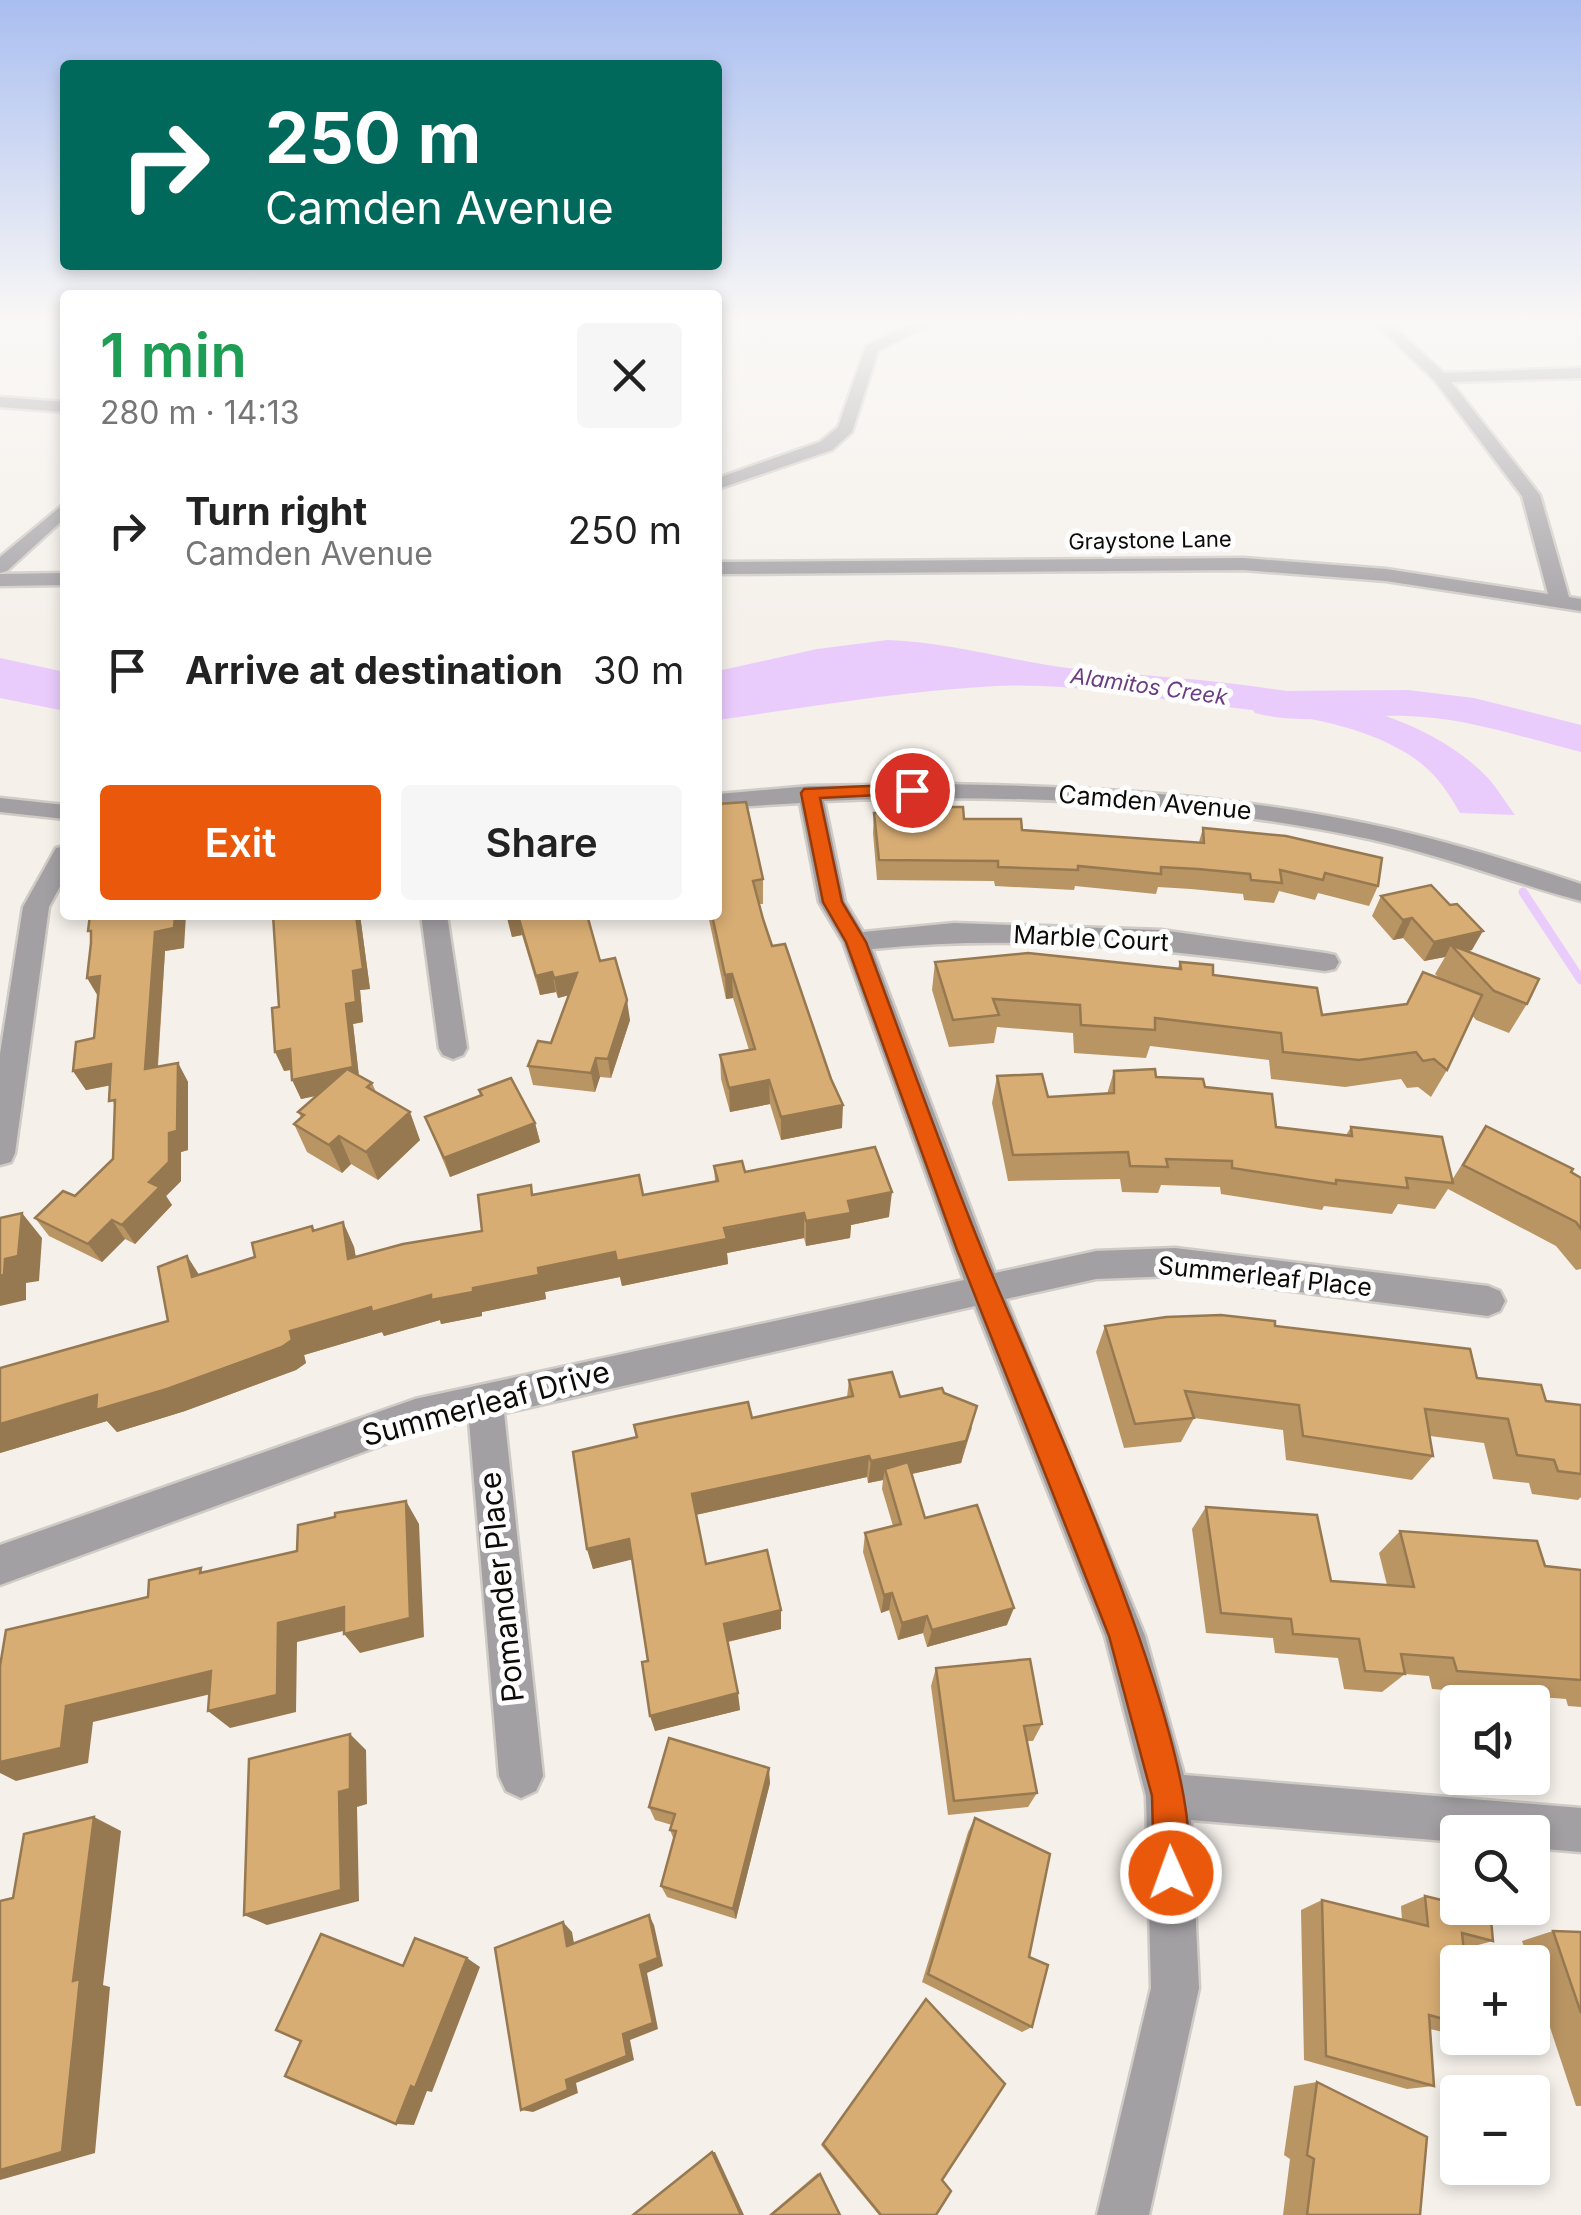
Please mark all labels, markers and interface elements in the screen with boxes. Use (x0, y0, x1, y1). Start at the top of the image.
text: 250 m (265, 95, 482, 180)
icon: right (100, 100, 230, 230)
text: Camden Avenue (265, 180, 614, 235)
text: 1 min (100, 319, 247, 391)
button: close (577, 323, 682, 428)
text: 280 m · 14:13 (100, 393, 299, 432)
text: Turn right (185, 488, 367, 534)
icon: right (100, 503, 155, 558)
text: 250 m (568, 507, 682, 553)
street label: Graystone Lane (1068, 526, 1232, 554)
text: Camden Avenue (185, 534, 433, 573)
icon: arrive (100, 643, 155, 698)
text: Arrive at destination (185, 647, 563, 693)
text: 30 m (593, 647, 684, 693)
water label: Alamitos Creek (1068, 662, 1230, 710)
pin (870, 748, 955, 833)
icon: arrive (885, 763, 940, 818)
street label: Camden Avenue (1057, 779, 1253, 825)
button: Exit (100, 785, 381, 900)
button: Share (401, 785, 682, 900)
street label: Marble Court (1013, 919, 1169, 957)
street label: Summerleaf Place (1156, 1250, 1374, 1302)
street label: Summerleaf Drive (358, 1353, 613, 1453)
street label: Pomander Place (471, 1470, 531, 1704)
map controls (1440, 1685, 1550, 2185)
button: sound (1440, 1685, 1550, 1795)
button: search (1440, 1815, 1550, 1925)
position arrow (1119, 1821, 1223, 1925)
button: + (1440, 1945, 1550, 2055)
button: − (1440, 2075, 1550, 2185)

